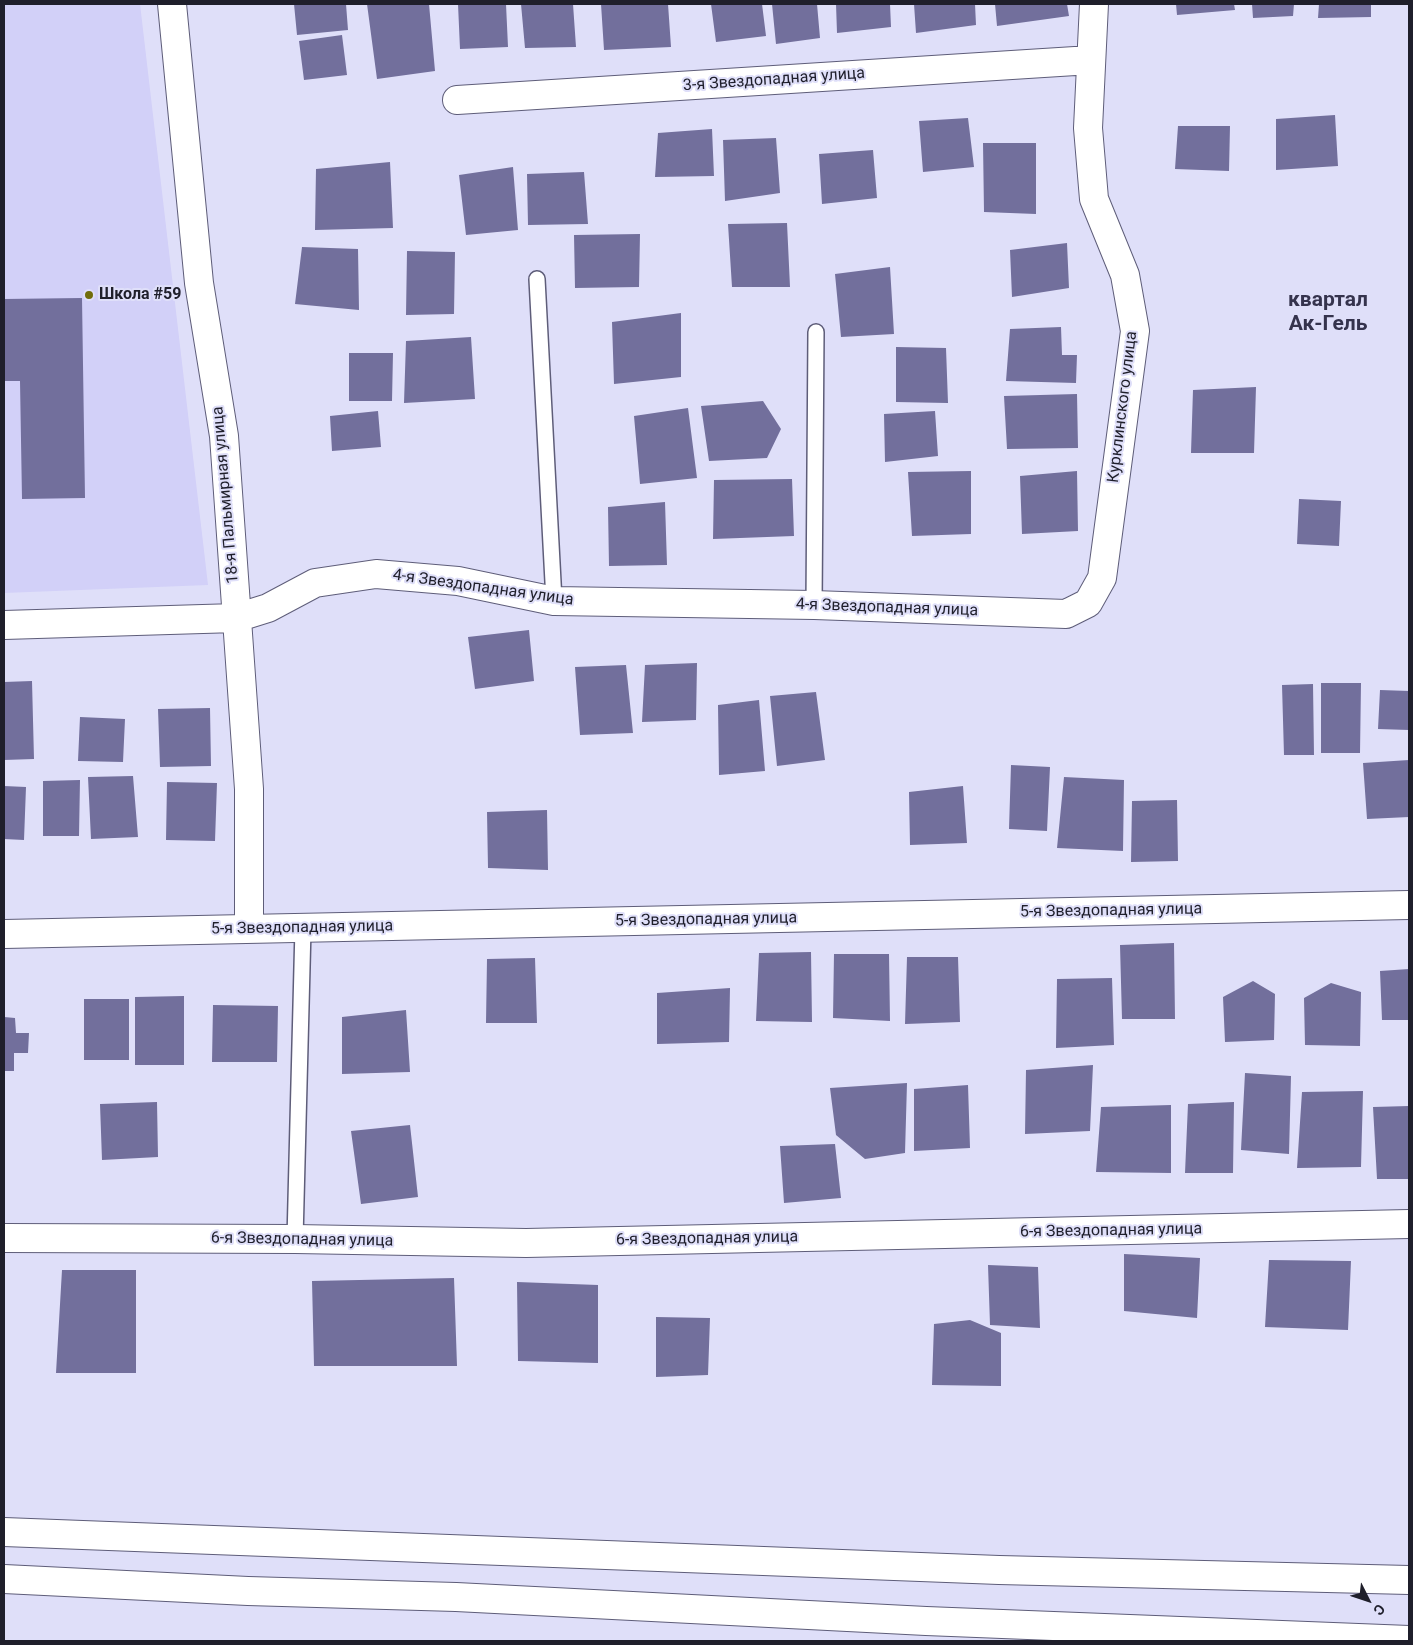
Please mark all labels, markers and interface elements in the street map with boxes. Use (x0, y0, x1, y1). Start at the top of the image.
street label: 3-я Звездопадная улица (682, 64, 866, 96)
place label: Школа #59 (99, 285, 181, 305)
district label: квартал Ак-Гель (1288, 288, 1368, 338)
marker: Школа #59 (83, 289, 95, 301)
street label: Курклинского улица (1104, 330, 1142, 484)
street label: 18-я Пальмирная улица (209, 406, 243, 584)
street label: 4-я Звездопадная улица (391, 566, 575, 610)
street label: 4-я Звездопадная улица (796, 595, 978, 621)
street label: 5-я Звездопадная улица (1020, 900, 1202, 922)
street label: 5-я Звездопадная улица (615, 909, 797, 931)
street label: 5-я Звездопадная улица (211, 917, 393, 939)
street label: 6-я Звездопадная улица (1020, 1220, 1202, 1242)
street label: 6-я Звездопадная улица (616, 1228, 798, 1250)
street label: 6-я Звездопадная улица (211, 1229, 393, 1251)
north arrow (1343, 1575, 1393, 1625)
text: С (1370, 1601, 1388, 1619)

